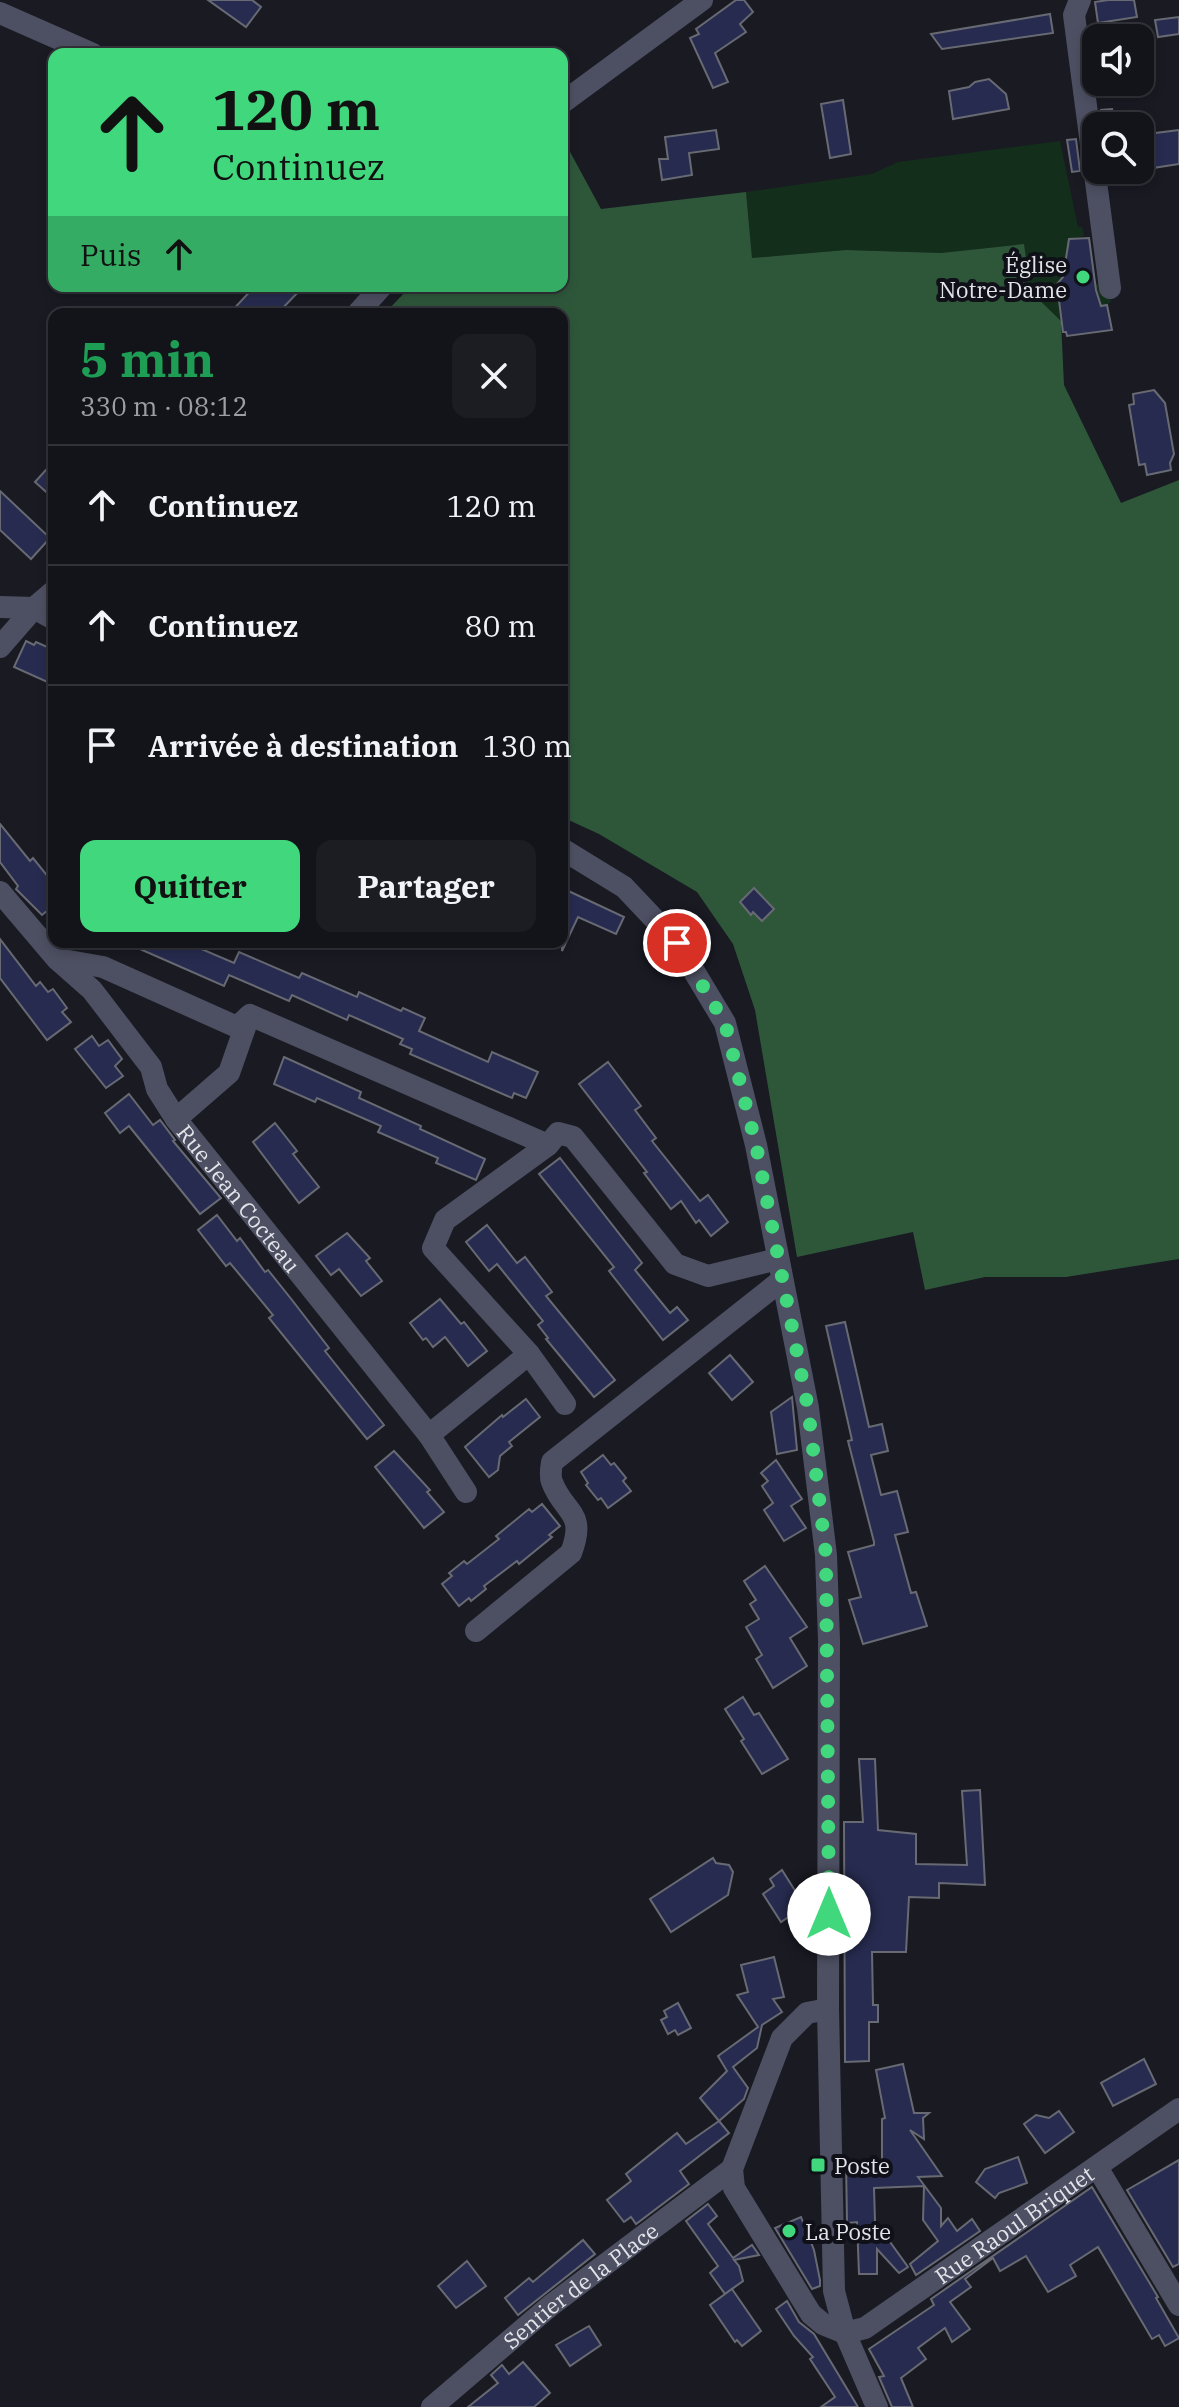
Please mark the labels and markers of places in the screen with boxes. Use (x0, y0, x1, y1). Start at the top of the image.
place label: Église Notre-Dame (939, 250, 1067, 304)
marker: Église Notre-Dame (1074, 268, 1092, 286)
pin (643, 909, 711, 977)
place label: Poste (834, 2151, 890, 2180)
marker: Poste (809, 2156, 827, 2174)
place label: La Poste (805, 2217, 891, 2246)
marker: La Poste (780, 2222, 798, 2240)

